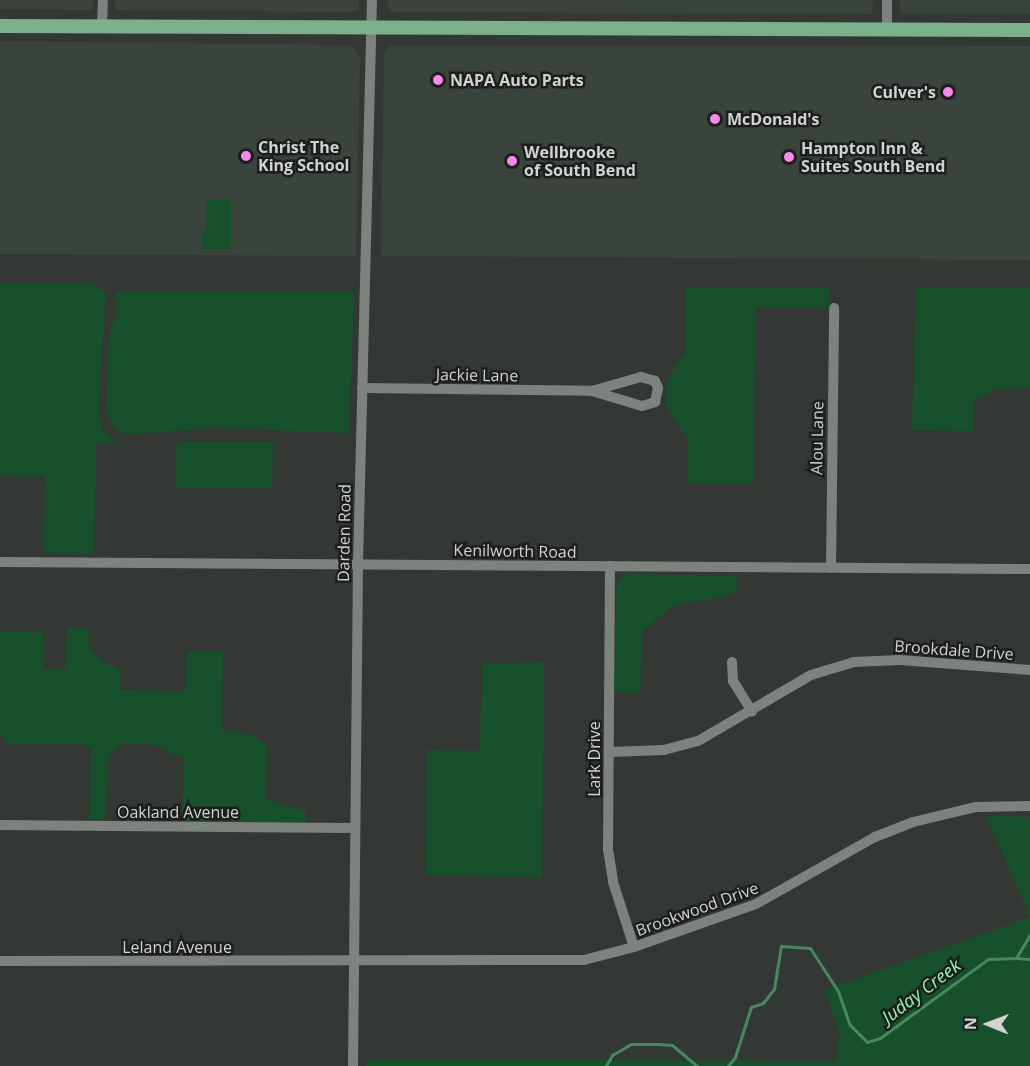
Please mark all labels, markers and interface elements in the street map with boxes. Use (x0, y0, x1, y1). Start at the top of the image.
place label: NAPA Auto Parts (450, 70, 584, 90)
marker: NAPA Auto Parts (431, 73, 445, 87)
place label: Culver's (872, 82, 936, 102)
marker: Culver's (941, 85, 955, 99)
place label: McDonald's (727, 109, 819, 129)
marker: McDonald's (708, 112, 722, 126)
place label: Christ The King School (258, 137, 349, 175)
place label: Hampton Inn & Suites South Bend (801, 138, 945, 176)
place label: Wellbrooke of South Bend (524, 142, 636, 180)
marker: Christ The King School (239, 149, 253, 163)
marker: Hampton Inn & Suites South Bend (782, 150, 796, 164)
marker: Wellbrooke of South Bend (505, 154, 519, 168)
street label: Jackie Lane (436, 365, 518, 385)
street label: Alou Lane (807, 401, 827, 475)
street label: Darden Road (334, 484, 354, 582)
street label: Kenilworth Road (453, 540, 577, 562)
street label: Brookdale Drive (894, 636, 1014, 664)
street label: Lark Drive (584, 721, 604, 797)
street label: Oakland Avenue (117, 802, 239, 822)
street label: Brookwood Drive (633, 878, 761, 940)
street label: Leland Avenue (122, 937, 232, 957)
water label: Juday Creek (877, 954, 965, 1028)
north arrow (958, 994, 1018, 1054)
text: N (959, 1017, 981, 1030)

